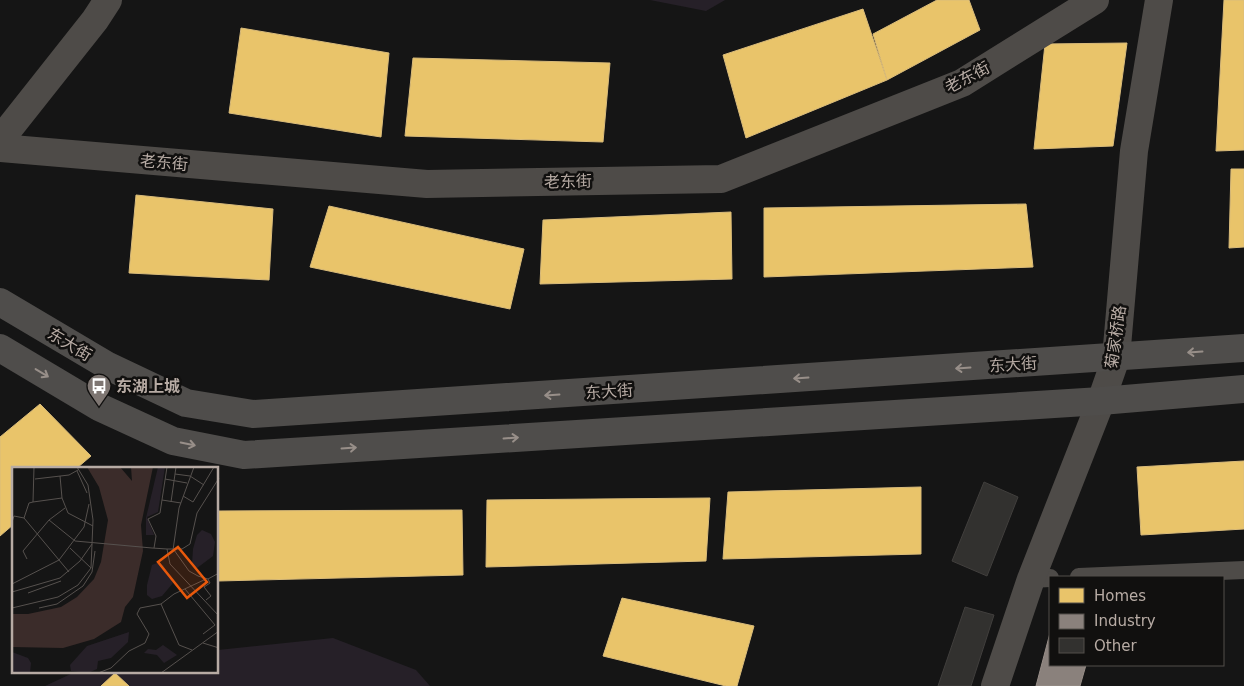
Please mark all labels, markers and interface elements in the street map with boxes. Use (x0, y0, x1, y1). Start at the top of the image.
street label: 老东街 (942, 58, 993, 97)
street label: 老东街 (139, 151, 189, 174)
street label: 老东街 (544, 172, 592, 191)
street label: 菊家桥路 (1102, 304, 1129, 370)
street label: 东大街 (44, 324, 95, 365)
one-way arrow (1188, 347, 1204, 356)
street label: 东大街 (988, 353, 1038, 376)
one-way arrow (956, 363, 972, 372)
one-way arrow (34, 368, 49, 378)
bus stop icon: 东湖上城 (86, 373, 112, 407)
one-way arrow (794, 374, 810, 383)
place label: 东湖上城 (116, 377, 180, 396)
street label: 东大街 (584, 380, 634, 403)
one-way arrow (544, 390, 560, 399)
one-way arrow (503, 434, 519, 443)
one-way arrow (179, 439, 195, 449)
one-way arrow (340, 444, 356, 453)
inset map (12, 467, 219, 674)
legend (1049, 576, 1224, 666)
text: Homes (1094, 587, 1146, 605)
text: Industry (1094, 612, 1156, 630)
text: Other (1094, 637, 1137, 655)

